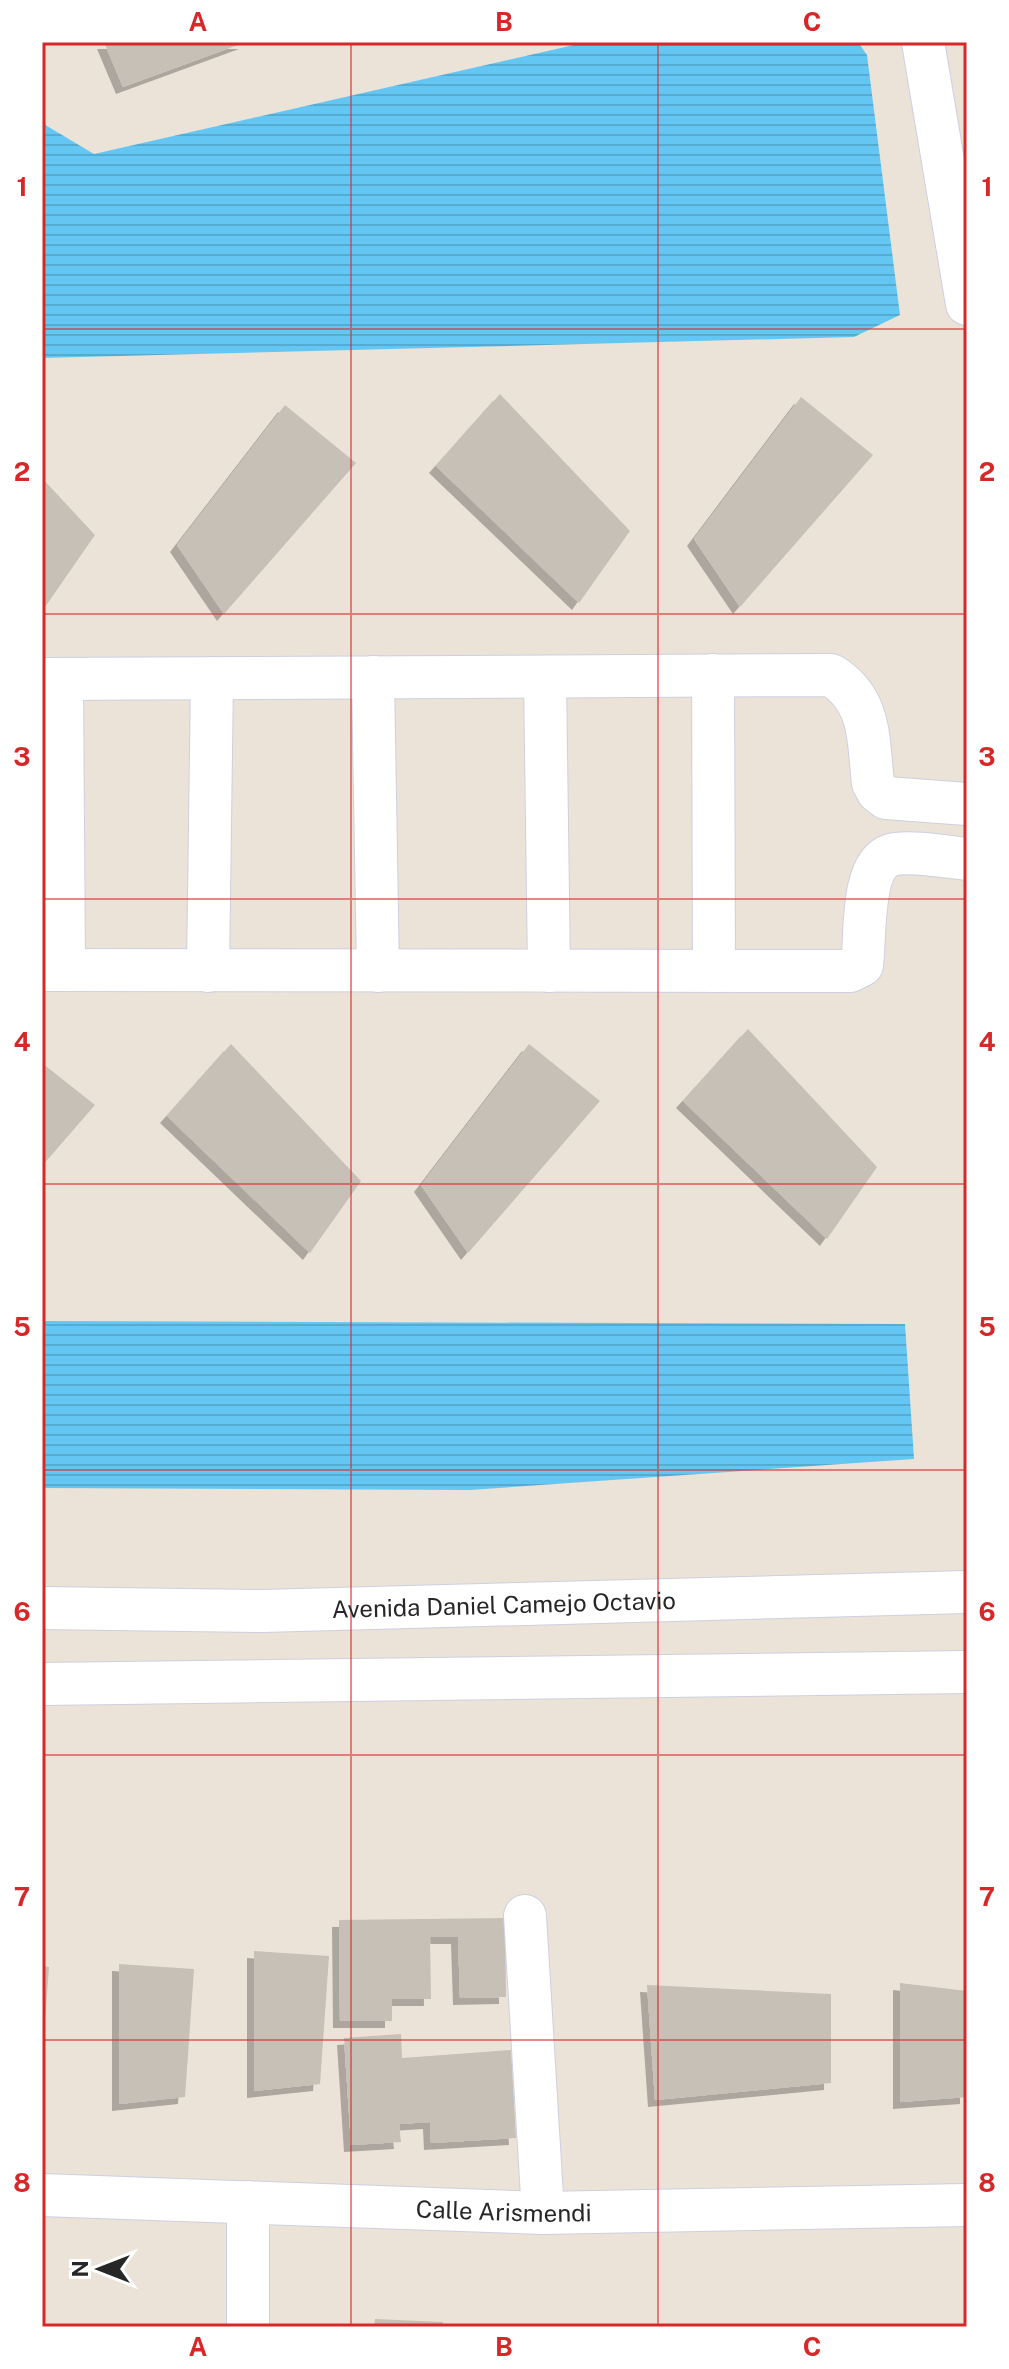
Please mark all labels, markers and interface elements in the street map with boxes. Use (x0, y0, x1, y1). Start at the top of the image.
text: A (189, 6, 208, 37)
text: B (495, 6, 513, 37)
text: C (803, 6, 821, 37)
text: 1 (16, 171, 28, 202)
text: 1 (981, 171, 993, 202)
text: 2 (14, 456, 30, 487)
text: 2 (979, 456, 995, 487)
text: 3 (13, 741, 31, 772)
text: 3 (978, 741, 996, 772)
text: 4 (13, 1026, 31, 1057)
text: 4 (978, 1026, 996, 1057)
text: 5 (13, 1311, 31, 1342)
text: 5 (978, 1311, 996, 1342)
street label: Avenida Daniel Camejo Octavio (331, 1586, 676, 1623)
text: 6 (13, 1596, 31, 1627)
text: 6 (978, 1596, 996, 1627)
text: 7 (14, 1881, 30, 1912)
text: 7 (979, 1881, 995, 1912)
text: 8 (13, 2167, 31, 2198)
text: 8 (978, 2167, 996, 2198)
street label: Calle Arismendi (415, 2194, 592, 2227)
north arrow (60, 2229, 140, 2309)
text: N (67, 2260, 93, 2278)
text: A (189, 2331, 208, 2362)
text: B (495, 2331, 513, 2362)
text: C (803, 2331, 821, 2362)

